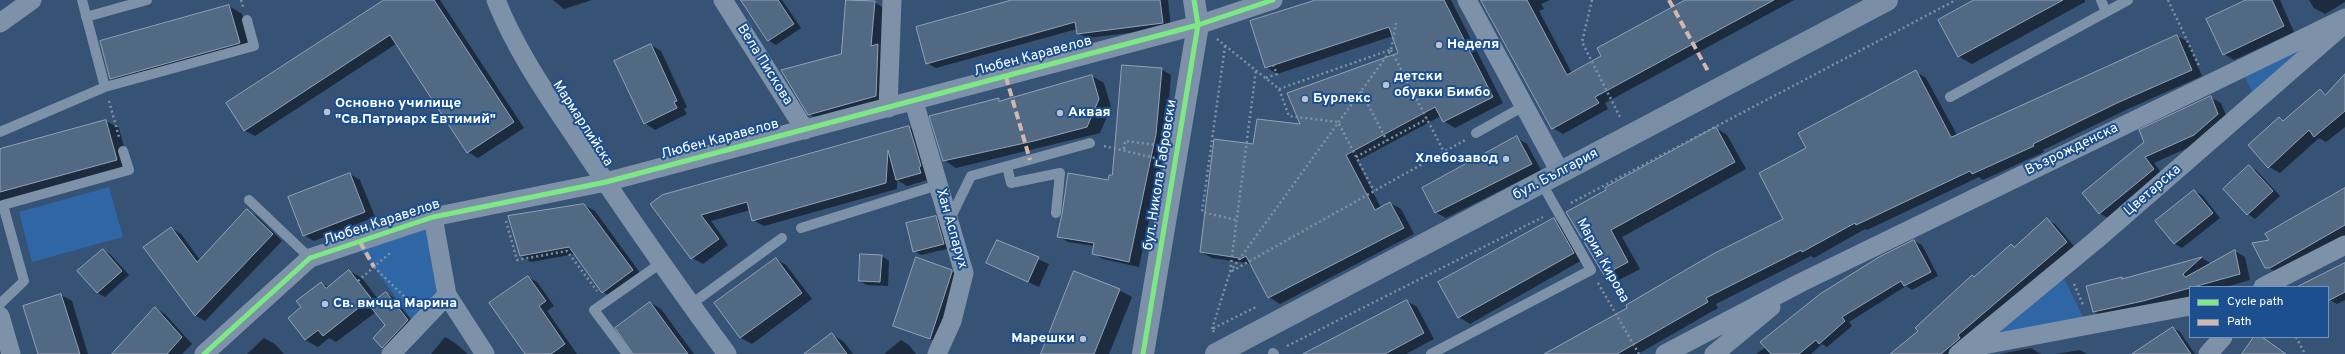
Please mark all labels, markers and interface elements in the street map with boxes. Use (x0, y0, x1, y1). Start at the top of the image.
street label: Вела Пискова (732, 21, 796, 109)
street label: Любен Каравелов (972, 33, 1094, 81)
place label: Неделя (1447, 37, 1499, 53)
marker: Неделя (1434, 40, 1444, 50)
place label: детски обувки Бимбо (1394, 69, 1490, 102)
street label: Мармарлийска (548, 78, 616, 170)
marker: детски обувки Бимбо (1381, 80, 1391, 90)
place label: Бурлекс (1313, 91, 1371, 107)
marker: Бурлекс (1300, 94, 1310, 104)
place label: Основно училище "Св.Патриарх Евтимий" (335, 96, 496, 128)
street label: бул. Никола Габровски (1141, 98, 1181, 252)
place label: Аквая (1068, 105, 1111, 121)
marker: Основно училище "Св.Патриарх Евтимий" (322, 107, 332, 117)
marker: Аквая (1055, 108, 1065, 118)
street label: Любен Каравелов (659, 116, 781, 164)
street label: Възрожденска (2023, 120, 2121, 180)
street label: бул. България (1511, 146, 1601, 204)
place label: Хлебозавод (1415, 151, 1498, 167)
marker: Хлебозавод (1501, 154, 1511, 164)
street label: Цветарска (2121, 162, 2185, 220)
street label: Хан Аспарух (932, 187, 970, 271)
street label: Любен Каравелов (322, 196, 442, 250)
street label: Мария Кирова (1572, 216, 1632, 306)
legend (2189, 286, 2329, 338)
text: Cycle path (2227, 294, 2284, 310)
place label: Св. вмчца Марина (333, 296, 457, 312)
marker: Св. вмчца Марина (320, 299, 330, 309)
text: Path (2227, 314, 2252, 330)
place label: Марешки (1011, 331, 1075, 347)
marker: Марешки (1078, 334, 1088, 344)

